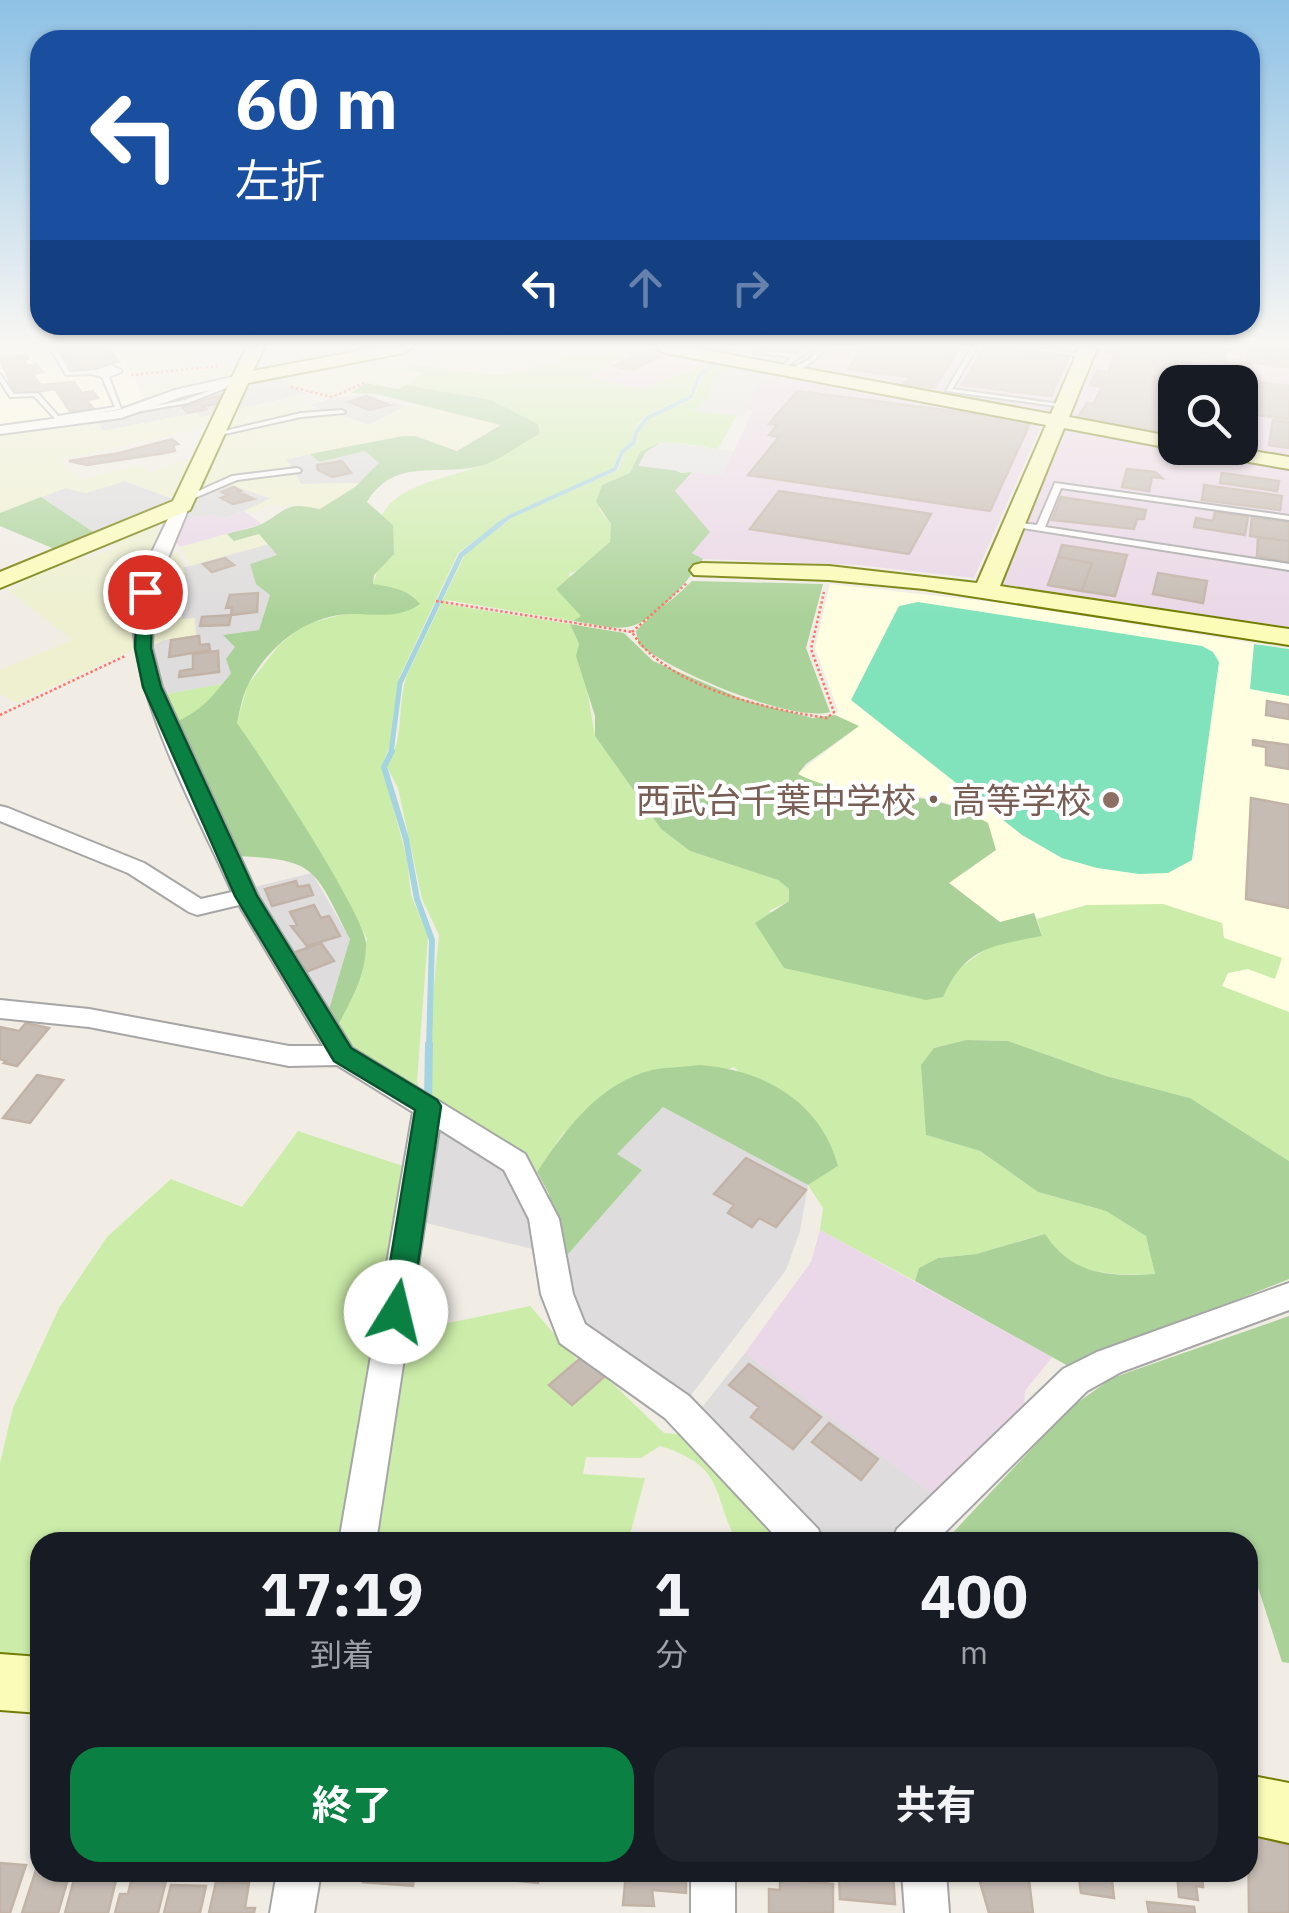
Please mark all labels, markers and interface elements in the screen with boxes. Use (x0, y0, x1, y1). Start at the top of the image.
text: 60 m (235, 57, 398, 148)
icon: left (70, 70, 200, 200)
text: 左折 (235, 151, 325, 209)
icon: left (513, 260, 568, 315)
icon: ahead (618, 260, 673, 315)
icon: right (723, 260, 778, 315)
map controls (1158, 365, 1258, 465)
button: search (1158, 365, 1258, 465)
pin (103, 550, 188, 635)
icon: arrive (118, 565, 173, 620)
place label: 西武台千葉中学校・高等学校 (636, 777, 1091, 823)
marker: 西武台千葉中学校・高等学校 (1100, 789, 1122, 811)
position arrow (344, 1260, 448, 1364)
text: 17:19 (260, 1554, 424, 1633)
text: 1 (654, 1554, 690, 1633)
text: 400 (920, 1556, 1028, 1635)
text: m (960, 1631, 988, 1673)
text: 到着 (310, 1633, 374, 1675)
text: 分 (656, 1633, 688, 1675)
button: 終了 (70, 1747, 634, 1862)
button: 共有 (654, 1747, 1218, 1862)

